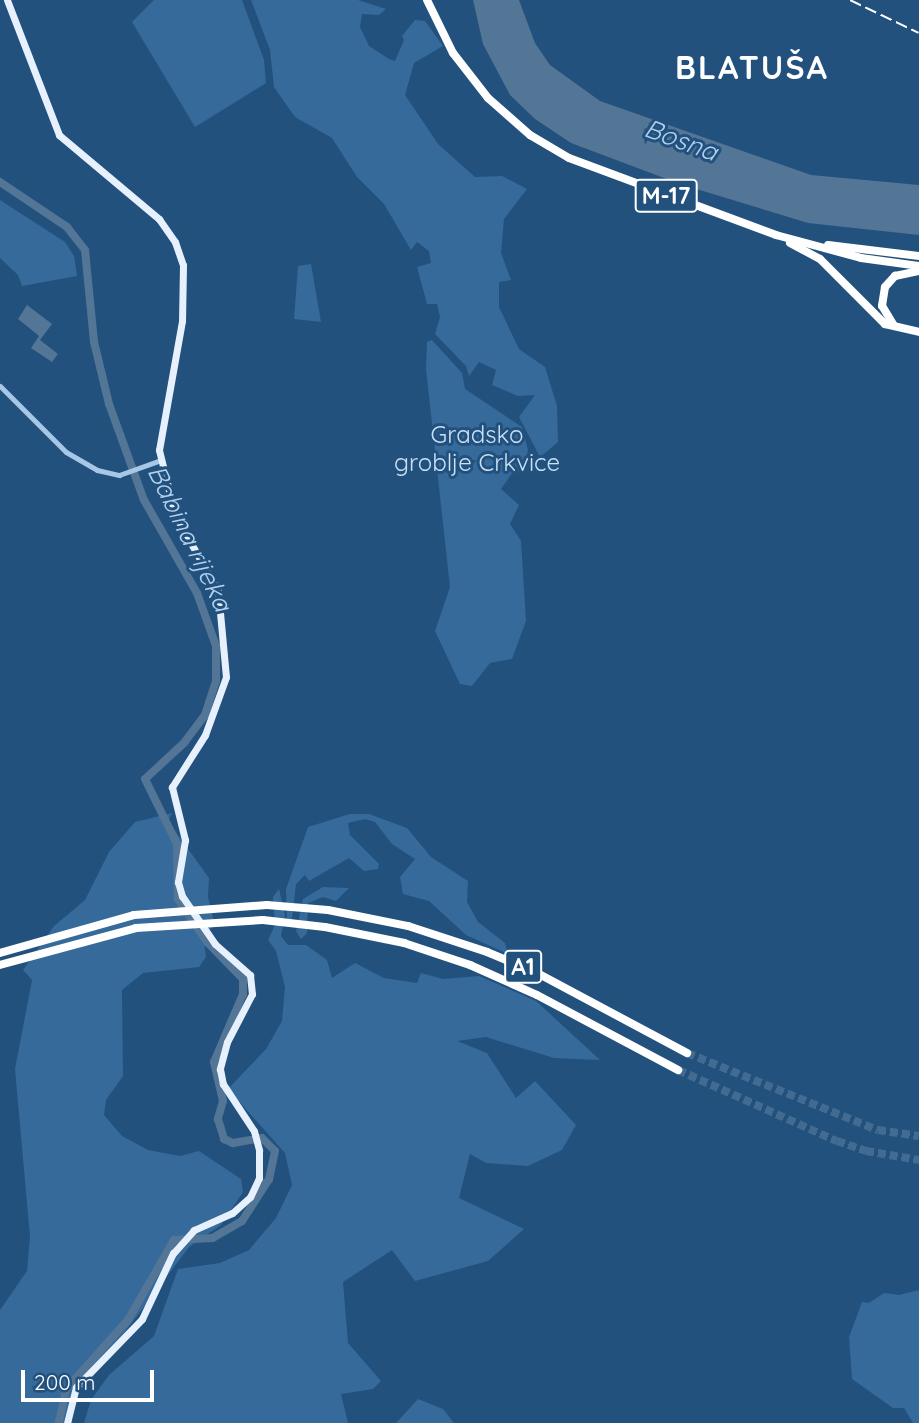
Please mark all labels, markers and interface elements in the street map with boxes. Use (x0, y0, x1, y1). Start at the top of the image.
district label: BLATUŠA (676, 48, 828, 86)
water label: Bosna (640, 112, 722, 168)
road number: M-17 (634, 176, 698, 216)
park label: Gradsko groblje Crkvice (394, 421, 560, 477)
water label: Babina rijeka (141, 460, 239, 616)
road number: A1 (504, 948, 542, 986)
scale bar (24, 1356, 158, 1400)
text: 200 m (34, 1369, 96, 1395)

